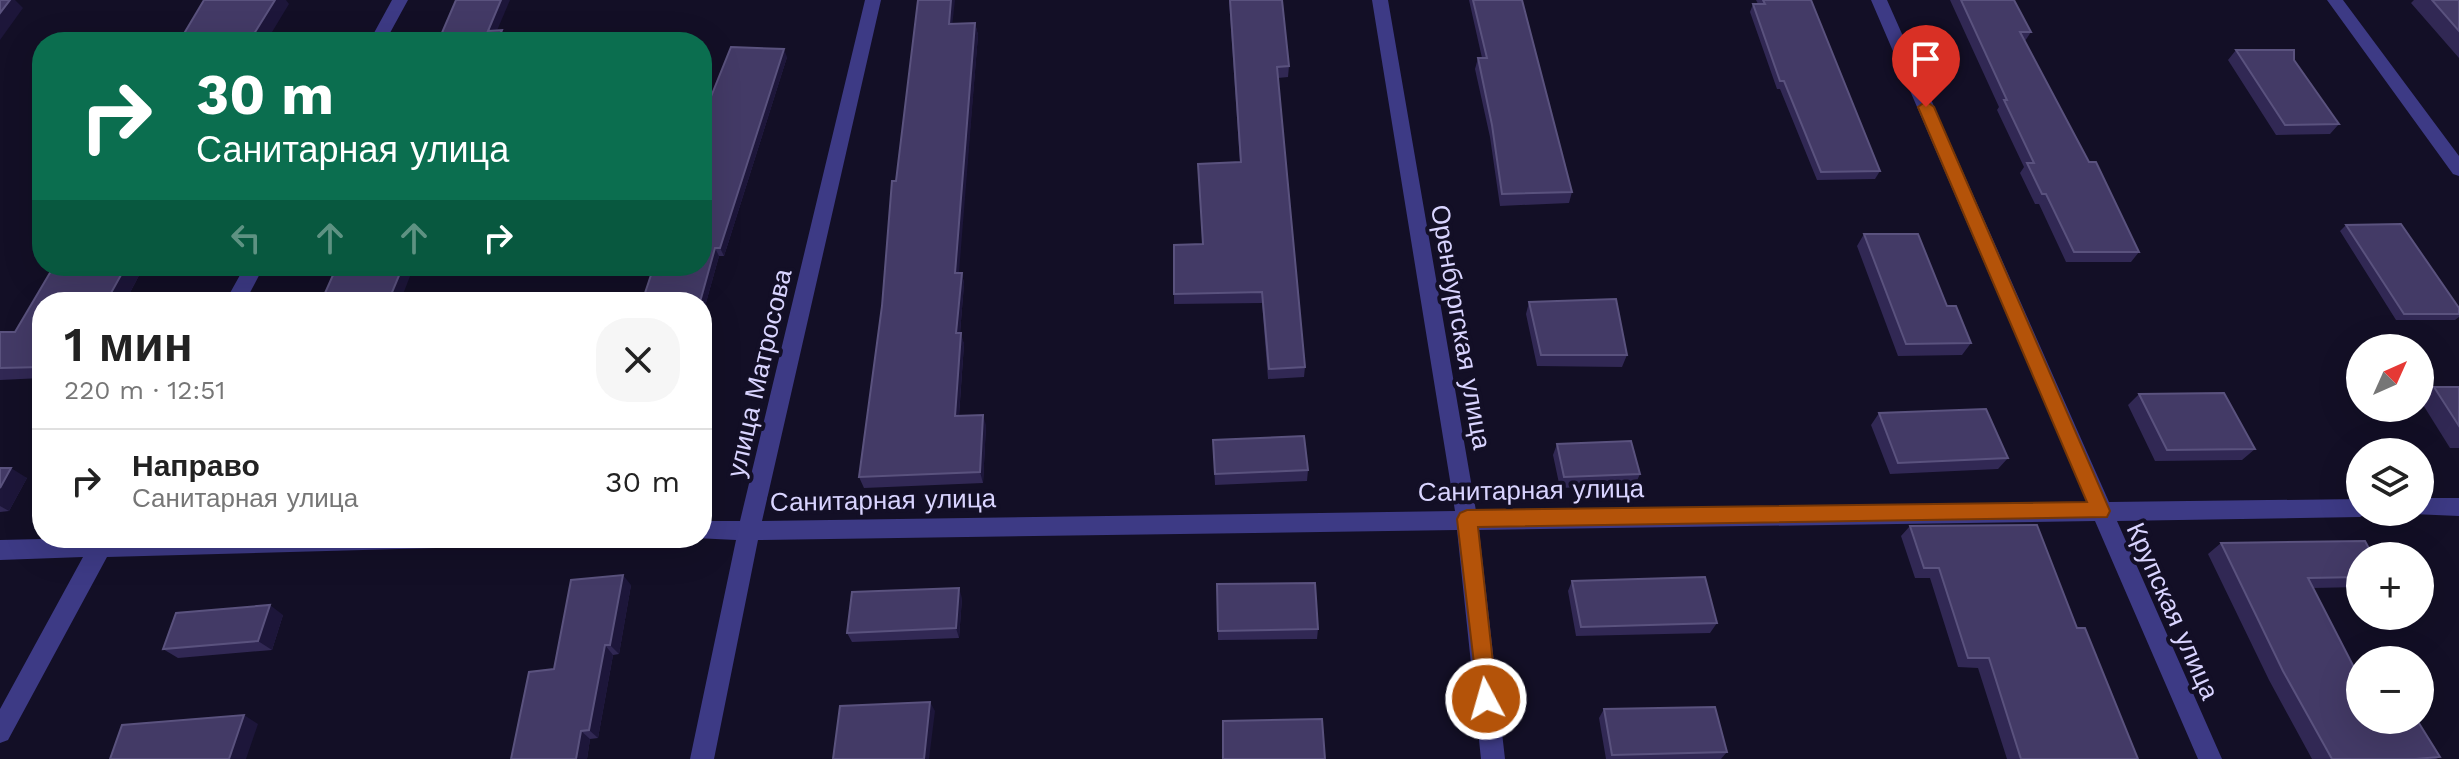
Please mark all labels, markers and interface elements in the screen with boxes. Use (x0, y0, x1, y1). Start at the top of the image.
pin (1892, 25, 1960, 107)
icon: arrive (1904, 37, 1948, 81)
text: 30 m (196, 62, 334, 128)
icon: right (64, 64, 168, 168)
text: Санитарная улица (196, 129, 509, 171)
street label: Оренбургская улица (1425, 202, 1497, 452)
icon: left (224, 216, 268, 260)
icon: ahead (308, 216, 352, 260)
icon: ahead (392, 216, 436, 260)
icon: right (476, 216, 520, 260)
street label: улица Матросова (720, 265, 798, 480)
text: 1 мин (64, 316, 193, 373)
button: close (596, 318, 680, 402)
north arrow (2346, 334, 2434, 422)
map controls (2346, 334, 2434, 734)
text: 220 m · 12:51 (64, 375, 226, 405)
button: layers (2346, 438, 2434, 526)
text: Направо (132, 448, 260, 483)
icon: right (64, 459, 108, 503)
text: 30 m (605, 464, 680, 499)
street label: Санитарная улица (1418, 473, 1645, 507)
text: Санитарная улица (132, 483, 358, 513)
street label: Санитарная улица (770, 483, 997, 517)
street label: Крупская улица (2121, 518, 2226, 704)
button: + (2346, 542, 2434, 630)
button: − (2346, 646, 2434, 734)
position arrow (1444, 657, 1528, 741)

